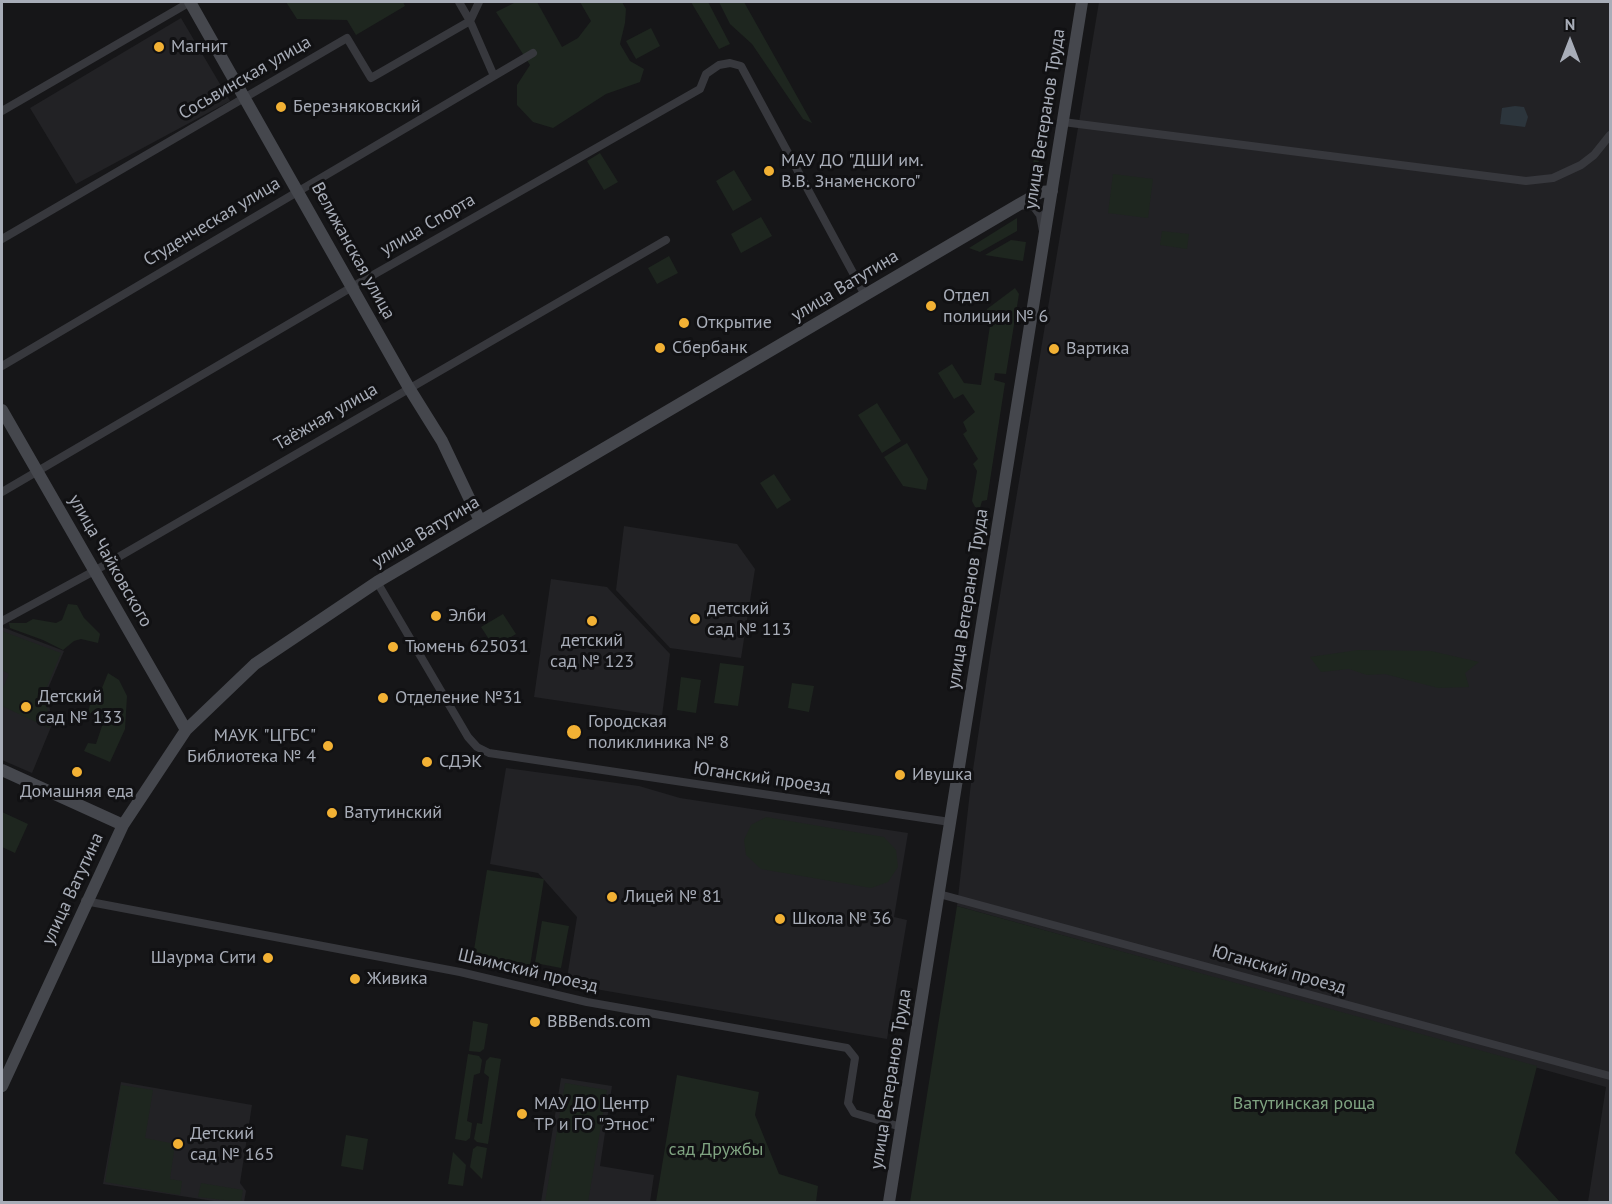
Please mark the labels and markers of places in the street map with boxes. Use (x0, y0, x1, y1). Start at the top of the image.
place label: Магнит (171, 36, 228, 58)
marker: Магнит (152, 40, 166, 54)
place label: Березняковский (293, 96, 421, 118)
marker: Березняковский (274, 100, 288, 114)
place label: МАУ ДО "ДШИ им. В.В. Знаменского" (781, 150, 924, 192)
marker: МАУ ДО "ДШИ им. В.В. Знаменского" (762, 164, 776, 178)
place label: Отдел полиции № 6 (943, 285, 1048, 328)
marker: Отдел полиции № 6 (924, 299, 938, 313)
place label: Открытие (696, 312, 772, 334)
marker: Открытие (677, 316, 691, 330)
place label: Сбербанк (672, 337, 748, 359)
place label: Вартика (1066, 338, 1129, 360)
marker: Сбербанк (653, 341, 667, 355)
marker: Вартика (1047, 342, 1061, 356)
place label: детский сад № 113 (707, 598, 791, 640)
place label: Элби (448, 605, 486, 627)
marker: Элби (429, 609, 443, 623)
marker: детский сад № 113 (688, 612, 702, 626)
marker: детский сад № 123 (585, 614, 599, 628)
place label: детский сад № 123 (550, 630, 634, 672)
place label: Тюмень 625031 (405, 636, 528, 658)
marker: Тюмень 625031 (386, 640, 400, 654)
place label: Детский сад № 133 (38, 686, 122, 728)
place label: Отделение №31 (395, 687, 522, 709)
marker: Отделение №31 (376, 691, 390, 705)
marker: Детский сад № 133 (19, 700, 33, 714)
place label: Городская поликлиника № 8 (588, 711, 729, 754)
marker: Городская поликлиника № 8 (565, 723, 583, 741)
place label: МАУК "ЦГБС" Библиотека № 4 (187, 725, 316, 768)
marker: МАУК "ЦГБС" Библиотека № 4 (321, 739, 335, 753)
place label: СДЭК (439, 751, 482, 773)
marker: СДЭК (420, 755, 434, 769)
place label: Ивушка (912, 764, 972, 786)
marker: Домашняя еда (70, 765, 84, 779)
marker: Ивушка (893, 768, 907, 782)
place label: Домашняя еда (20, 781, 134, 803)
place label: Ватутинский (344, 802, 442, 824)
marker: Ватутинский (325, 806, 339, 820)
place label: Лицей № 81 (624, 886, 722, 908)
marker: Лицей № 81 (605, 890, 619, 904)
place label: Школа № 36 (792, 908, 891, 930)
marker: Школа № 36 (773, 912, 787, 926)
place label: Шаурма Сити (151, 947, 256, 969)
marker: Шаурма Сити (261, 951, 275, 965)
place label: Живика (367, 968, 428, 990)
marker: Живика (348, 972, 362, 986)
place label: BBBends.com (547, 1011, 651, 1033)
marker: BBBends.com (528, 1015, 542, 1029)
place label: МАУ ДО Центр ТР и ГО "Этнос" (534, 1093, 655, 1136)
marker: МАУ ДО Центр ТР и ГО "Этнос" (515, 1107, 529, 1121)
place label: Детский сад № 165 (190, 1123, 274, 1166)
marker: Детский сад № 165 (171, 1137, 185, 1151)

